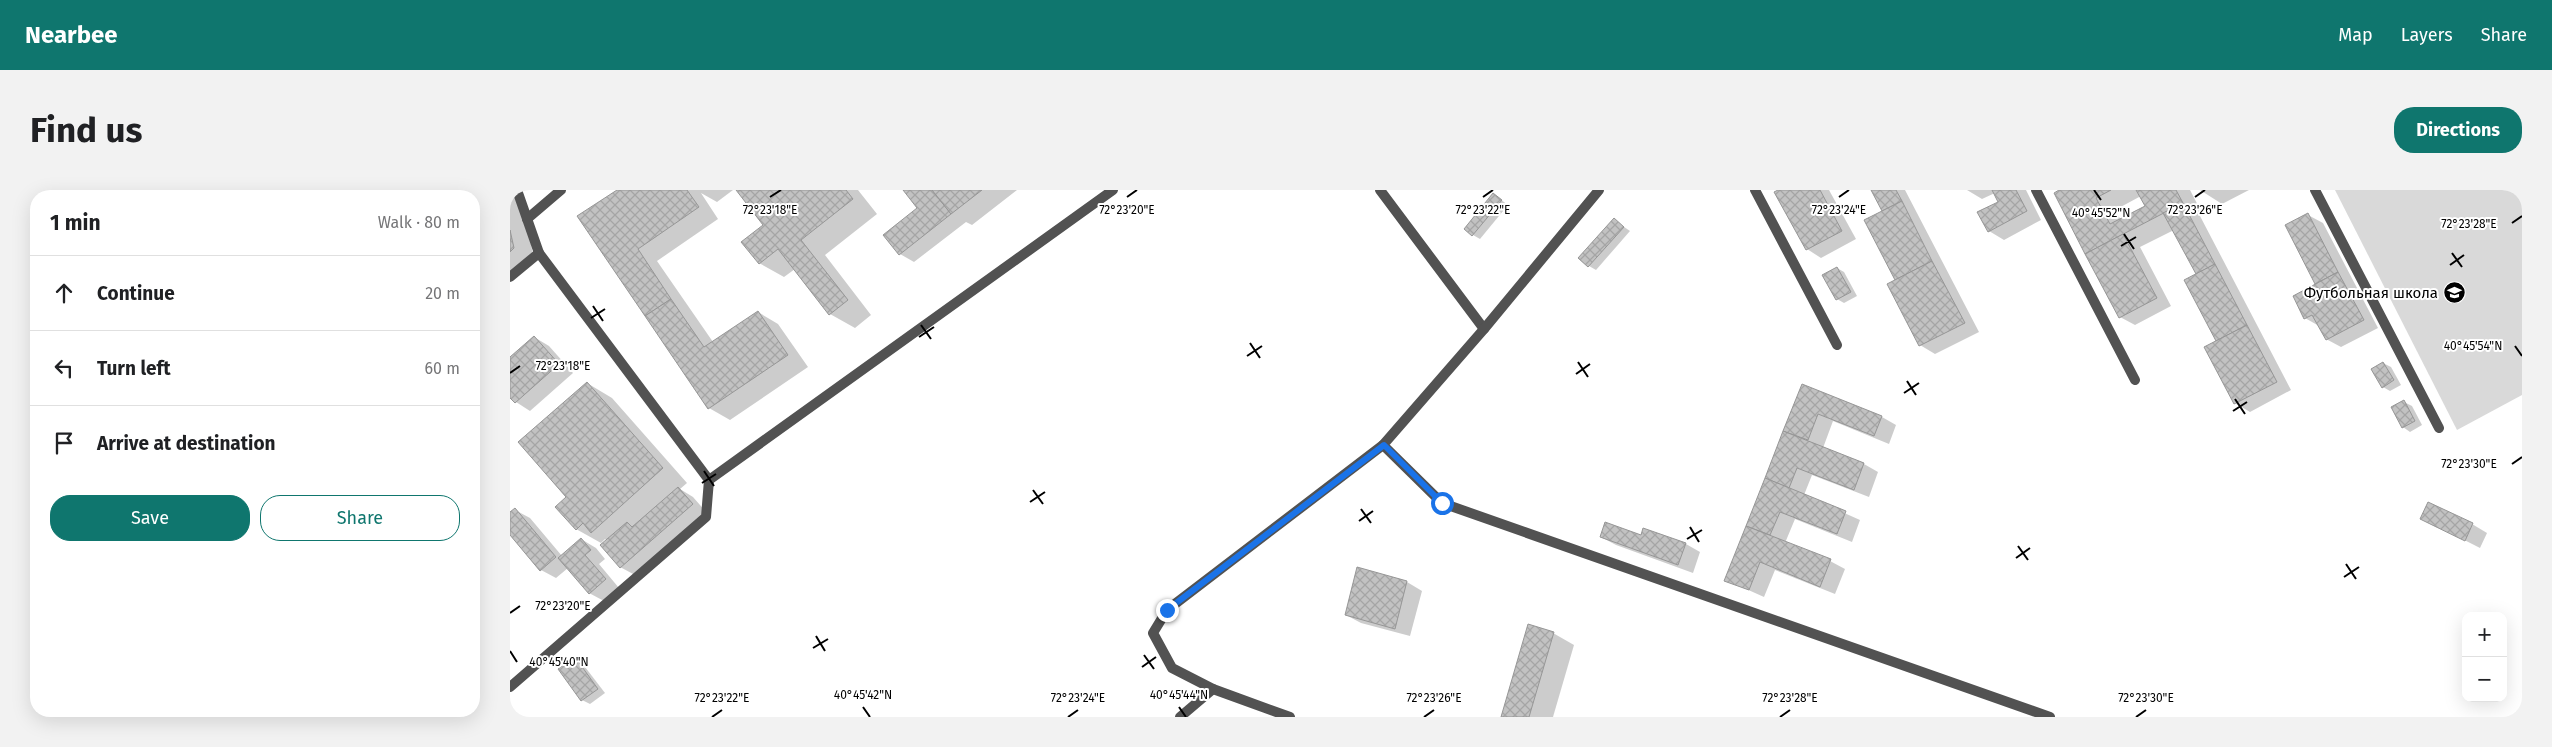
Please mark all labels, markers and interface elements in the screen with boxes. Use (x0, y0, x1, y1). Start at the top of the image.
text: Nearbee (25, 21, 118, 49)
text: Map (2338, 24, 2373, 46)
text: Layers (2401, 24, 2453, 46)
text: Share (2481, 24, 2527, 46)
button: Directions (2394, 107, 2522, 153)
text: Find us (30, 109, 142, 151)
text: 72°23'18"E (743, 203, 797, 217)
text: 72°23'20"E (1099, 203, 1155, 217)
text: 72°23'22"E (1456, 203, 1510, 217)
text: 72°23'24"E (1812, 203, 1866, 217)
text: 72°23'26"E (2167, 203, 2223, 217)
text: 40°45'52"N (2072, 206, 2130, 220)
text: 1 min (50, 210, 101, 236)
text: Walk · 80 m (378, 213, 460, 232)
text: 72°23'28"E (2441, 217, 2497, 231)
icon: ahead (50, 279, 78, 307)
school or university icon: Футбольная школа (2442, 281, 2466, 305)
text: Continue (97, 282, 175, 305)
text: 20 m (425, 284, 460, 303)
place label: Футбольная школа (2304, 284, 2438, 302)
text: 40°45'54"N (2444, 339, 2502, 353)
icon: left (50, 354, 78, 382)
text: Turn left (97, 357, 171, 380)
text: 60 m (425, 359, 460, 378)
text: 72°23'18"E (536, 359, 590, 373)
icon: arrive (50, 429, 78, 457)
text: Arrive at destination (97, 432, 276, 455)
text: 72°23'30"E (2441, 457, 2497, 471)
route start (1431, 492, 1454, 515)
button: Save (50, 495, 250, 541)
button: Share (260, 495, 460, 541)
text: 72°23'20"E (535, 599, 591, 613)
route end (1156, 599, 1179, 622)
map controls (2462, 612, 2507, 702)
button: + (2462, 612, 2507, 657)
text: 40°45'40"N (529, 655, 589, 669)
button: − (2462, 657, 2507, 702)
text: 40°45'42"N (834, 688, 892, 702)
text: 40°45'44"N (1150, 688, 1208, 702)
text: 72°23'22"E (695, 691, 749, 705)
text: 72°23'24"E (1051, 691, 1105, 705)
text: 72°23'26"E (1406, 691, 1462, 705)
text: 72°23'28"E (1762, 691, 1818, 705)
text: 72°23'30"E (2118, 691, 2174, 705)

